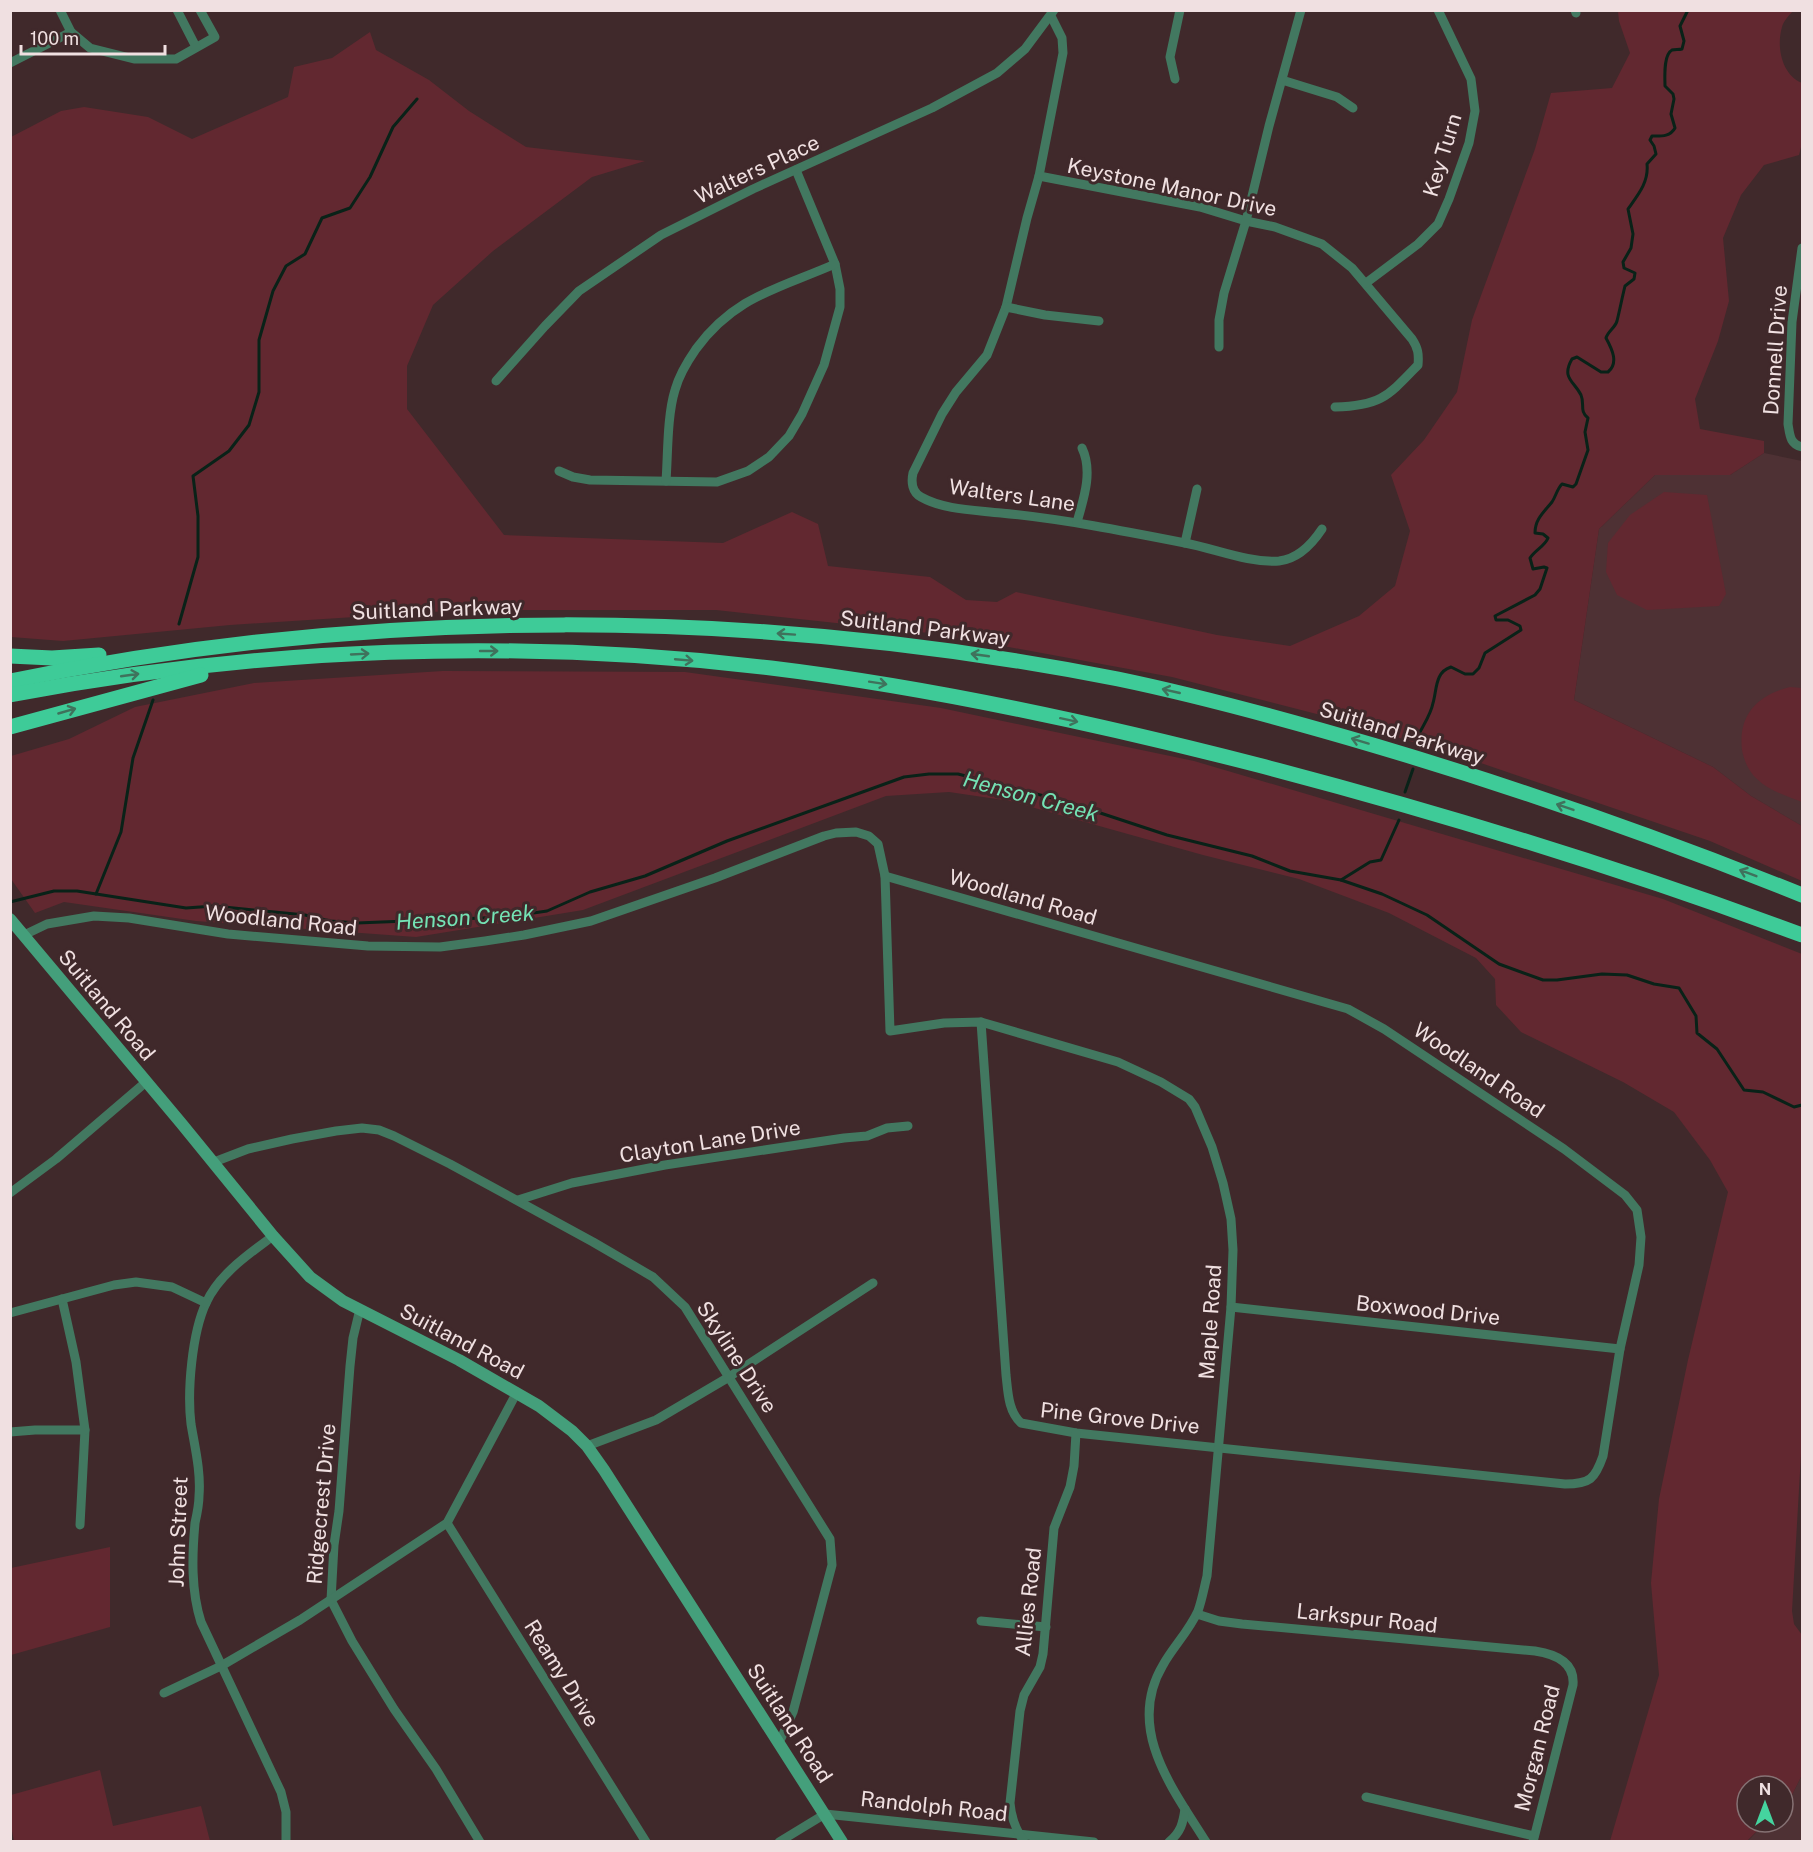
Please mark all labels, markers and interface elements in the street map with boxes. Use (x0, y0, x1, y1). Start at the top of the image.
scale bar (21, 18, 165, 56)
text: 100 m (30, 28, 79, 49)
street label: Key Turn (1418, 110, 1466, 200)
street label: Walters Place (691, 129, 823, 209)
street label: Keystone Manor Drive (1065, 153, 1279, 221)
street label: Donnell Drive (1758, 284, 1792, 416)
street label: Walters Lane (947, 474, 1077, 516)
street label: Suitland Parkway (351, 594, 523, 624)
street label: Suitland Parkway (839, 605, 1011, 651)
one-way arrow (777, 628, 797, 639)
one-way arrow (479, 645, 499, 657)
one-way arrow (349, 648, 369, 659)
one-way arrow (970, 650, 990, 661)
one-way arrow (674, 655, 693, 666)
one-way arrow (120, 669, 140, 680)
one-way arrow (867, 678, 887, 689)
one-way arrow (1162, 685, 1182, 696)
street label: Suitland Parkway (1317, 696, 1487, 770)
one-way arrow (57, 705, 76, 716)
one-way arrow (1059, 715, 1078, 727)
one-way arrow (1351, 735, 1370, 746)
water label: Henson Creek (960, 765, 1102, 827)
one-way arrow (1556, 800, 1575, 811)
street label: Woodland Road (946, 864, 1100, 930)
one-way arrow (1739, 867, 1758, 878)
water label: Henson Creek (395, 899, 535, 935)
street label: Woodland Road (204, 900, 358, 940)
street label: Suitland Road (53, 944, 161, 1066)
street label: Woodland Road (1409, 1017, 1549, 1123)
street label: Clayton Lane Drive (618, 1114, 802, 1168)
street label: Maple Road (1194, 1264, 1226, 1380)
street label: Boxwood Drive (1355, 1290, 1501, 1330)
street label: Skyline Drive (692, 1296, 782, 1418)
street label: Suitland Road (396, 1298, 528, 1384)
street label: Pine Grove Drive (1039, 1397, 1201, 1439)
street label: Ridgecrest Drive (302, 1422, 340, 1586)
street label: John Street (164, 1476, 192, 1588)
street label: Allies Road (1010, 1546, 1046, 1658)
street label: Larkspur Road (1295, 1598, 1439, 1638)
street label: Reamy Drive (519, 1615, 605, 1731)
street label: Suitland Road (742, 1659, 838, 1787)
street label: Morgan Road (1509, 1682, 1565, 1814)
north arrow (1735, 1774, 1795, 1834)
text: N (1759, 1780, 1771, 1799)
street label: Randolph Road (859, 1786, 1009, 1826)

